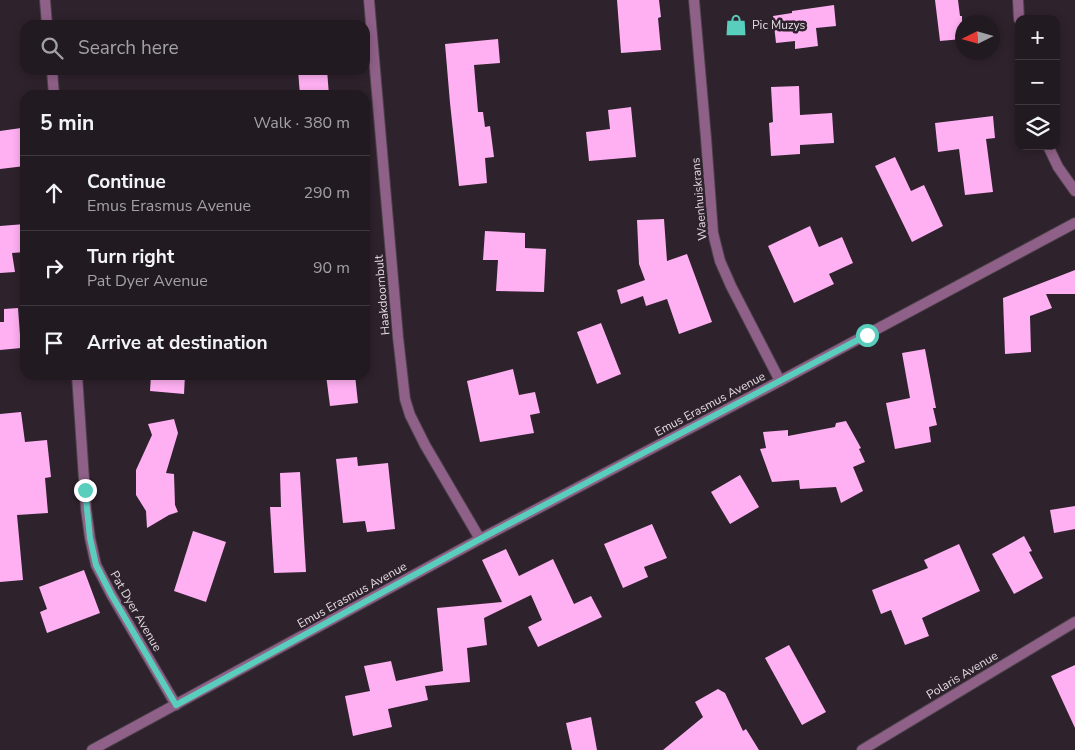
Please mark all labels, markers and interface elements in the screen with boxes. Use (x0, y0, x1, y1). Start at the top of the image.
shop icon: Pic Muzys (723, 12, 749, 38)
north arrow (955, 15, 1000, 60)
map controls (1015, 15, 1060, 150)
button: + (1015, 15, 1060, 60)
place label: Pic Muzys (752, 17, 806, 33)
search box (20, 20, 370, 75)
icon: search (38, 34, 66, 62)
text: Search here (78, 35, 179, 61)
button: − (1015, 60, 1060, 105)
button: layers (1015, 105, 1060, 150)
text: 5 min (40, 109, 94, 137)
text: Walk · 380 m (254, 112, 350, 134)
street label: Waenhuiskrans (687, 157, 711, 241)
text: Continue (87, 169, 166, 195)
icon: ahead (40, 179, 68, 207)
text: 290 m (303, 182, 350, 204)
text: Emus Erasmus Avenue (87, 195, 251, 217)
text: Turn right (87, 244, 174, 270)
street label: Haakdoornbult (370, 253, 393, 336)
icon: right (40, 254, 68, 282)
text: 90 m (313, 257, 350, 279)
text: Pat Dyer Avenue (87, 270, 208, 292)
route start (856, 324, 879, 347)
icon: arrive (40, 329, 68, 357)
text: Arrive at destination (87, 330, 268, 356)
street label: Emus Erasmus Avenue (652, 368, 768, 440)
route end (74, 479, 97, 502)
street label: Emus Erasmus Avenue (294, 558, 410, 632)
street label: Pat Dyer Avenue (106, 568, 166, 654)
street label: Polaris Avenue (923, 647, 1001, 703)

